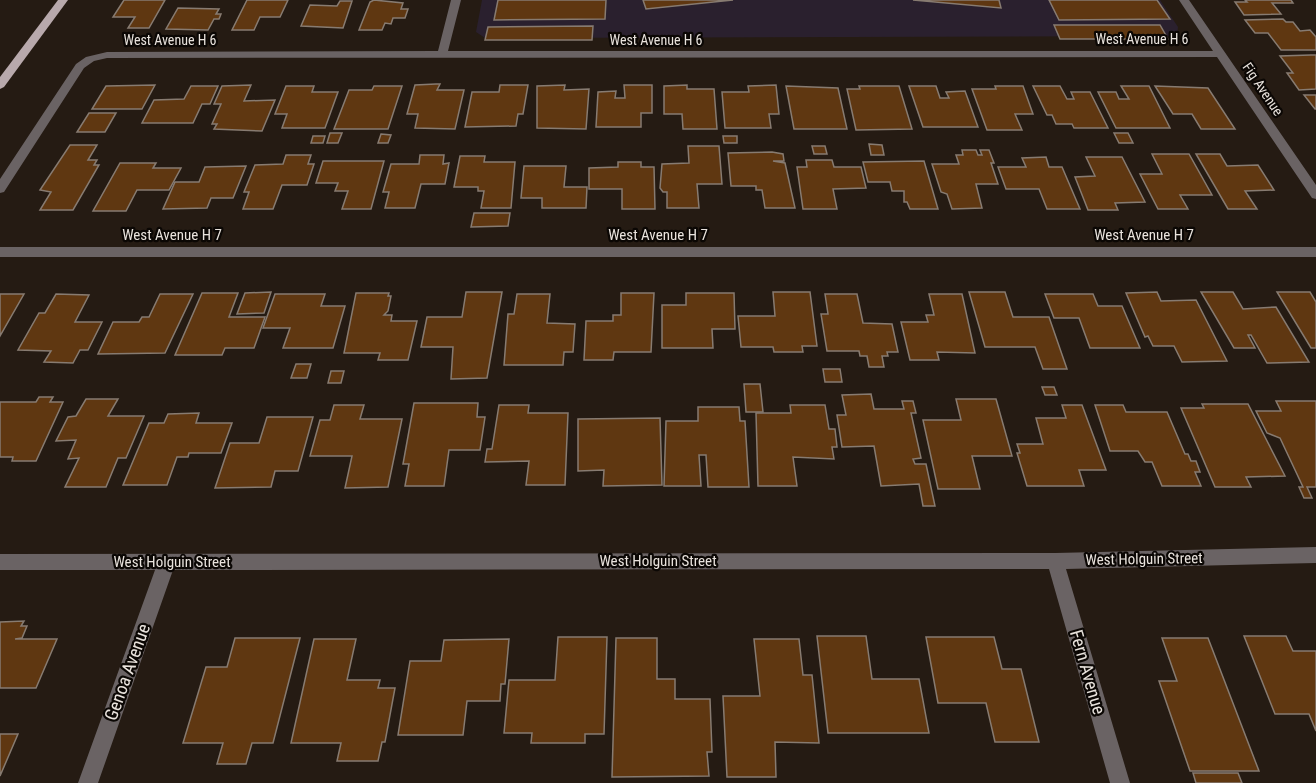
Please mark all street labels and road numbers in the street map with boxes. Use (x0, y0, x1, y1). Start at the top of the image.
street label: West Avenue H 6 (1095, 31, 1189, 47)
street label: West Avenue H 6 (123, 32, 217, 48)
street label: West Avenue H 6 (609, 32, 703, 48)
street label: Fig Avenue (1239, 59, 1287, 119)
street label: West Avenue H 7 (122, 226, 222, 244)
street label: West Avenue H 7 (608, 226, 708, 244)
street label: West Avenue H 7 (1094, 226, 1194, 244)
street label: West Holguin Street (1085, 549, 1203, 569)
street label: West Holguin Street (599, 552, 717, 570)
street label: West Holguin Street (113, 553, 231, 571)
street label: Genoa Avenue (100, 621, 154, 723)
street label: Fern Avenue (1066, 627, 1110, 717)

